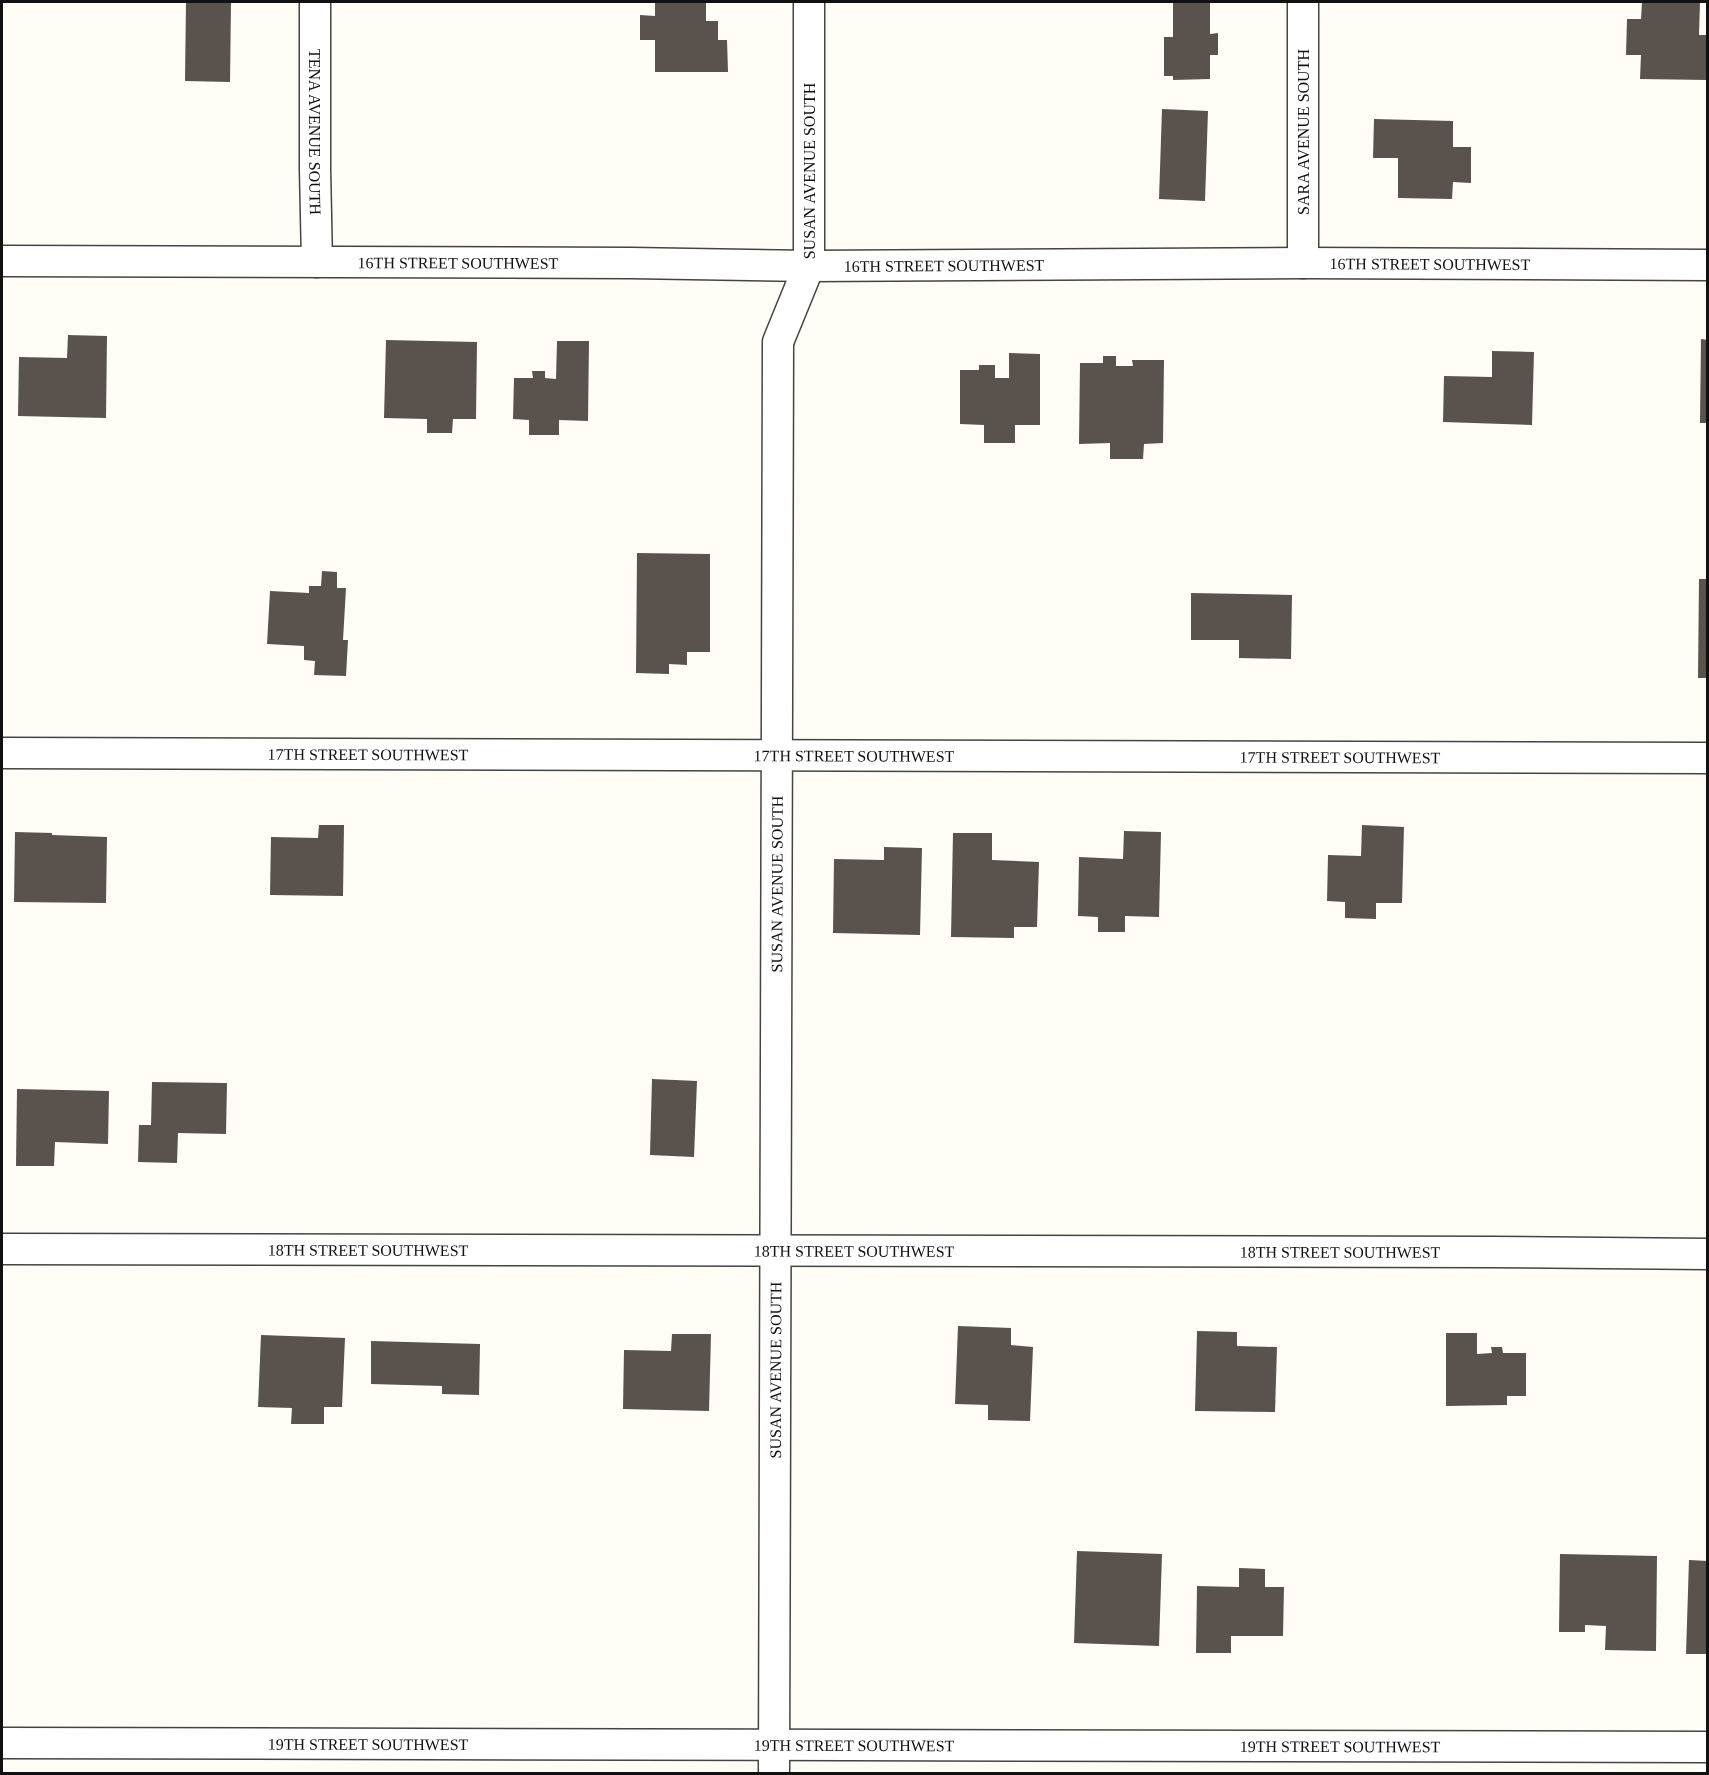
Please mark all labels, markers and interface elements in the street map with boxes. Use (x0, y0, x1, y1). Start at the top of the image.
street label: TENA AVENUE SOUTH (307, 49, 324, 216)
street label: SARA AVENUE SOUTH (1295, 49, 1312, 215)
street label: SUSAN AVENUE SOUTH (801, 82, 818, 259)
street label: 16TH STREET SOUTHWEST (358, 254, 559, 271)
street label: 16TH STREET SOUTHWEST (1330, 255, 1531, 273)
street label: 16TH STREET SOUTHWEST (844, 256, 1045, 274)
street label: 17TH STREET SOUTHWEST (268, 745, 469, 763)
street label: 17TH STREET SOUTHWEST (754, 747, 955, 764)
street label: 17TH STREET SOUTHWEST (1240, 748, 1441, 766)
street label: SUSAN AVENUE SOUTH (768, 795, 785, 972)
street label: 18TH STREET SOUTHWEST (268, 1241, 469, 1258)
street label: 18TH STREET SOUTHWEST (754, 1242, 955, 1259)
street label: 18TH STREET SOUTHWEST (1240, 1243, 1441, 1260)
street label: SUSAN AVENUE SOUTH (766, 1281, 784, 1458)
street label: 19TH STREET SOUTHWEST (268, 1735, 469, 1753)
street label: 19TH STREET SOUTHWEST (754, 1736, 955, 1754)
street label: 19TH STREET SOUTHWEST (1240, 1737, 1441, 1755)

